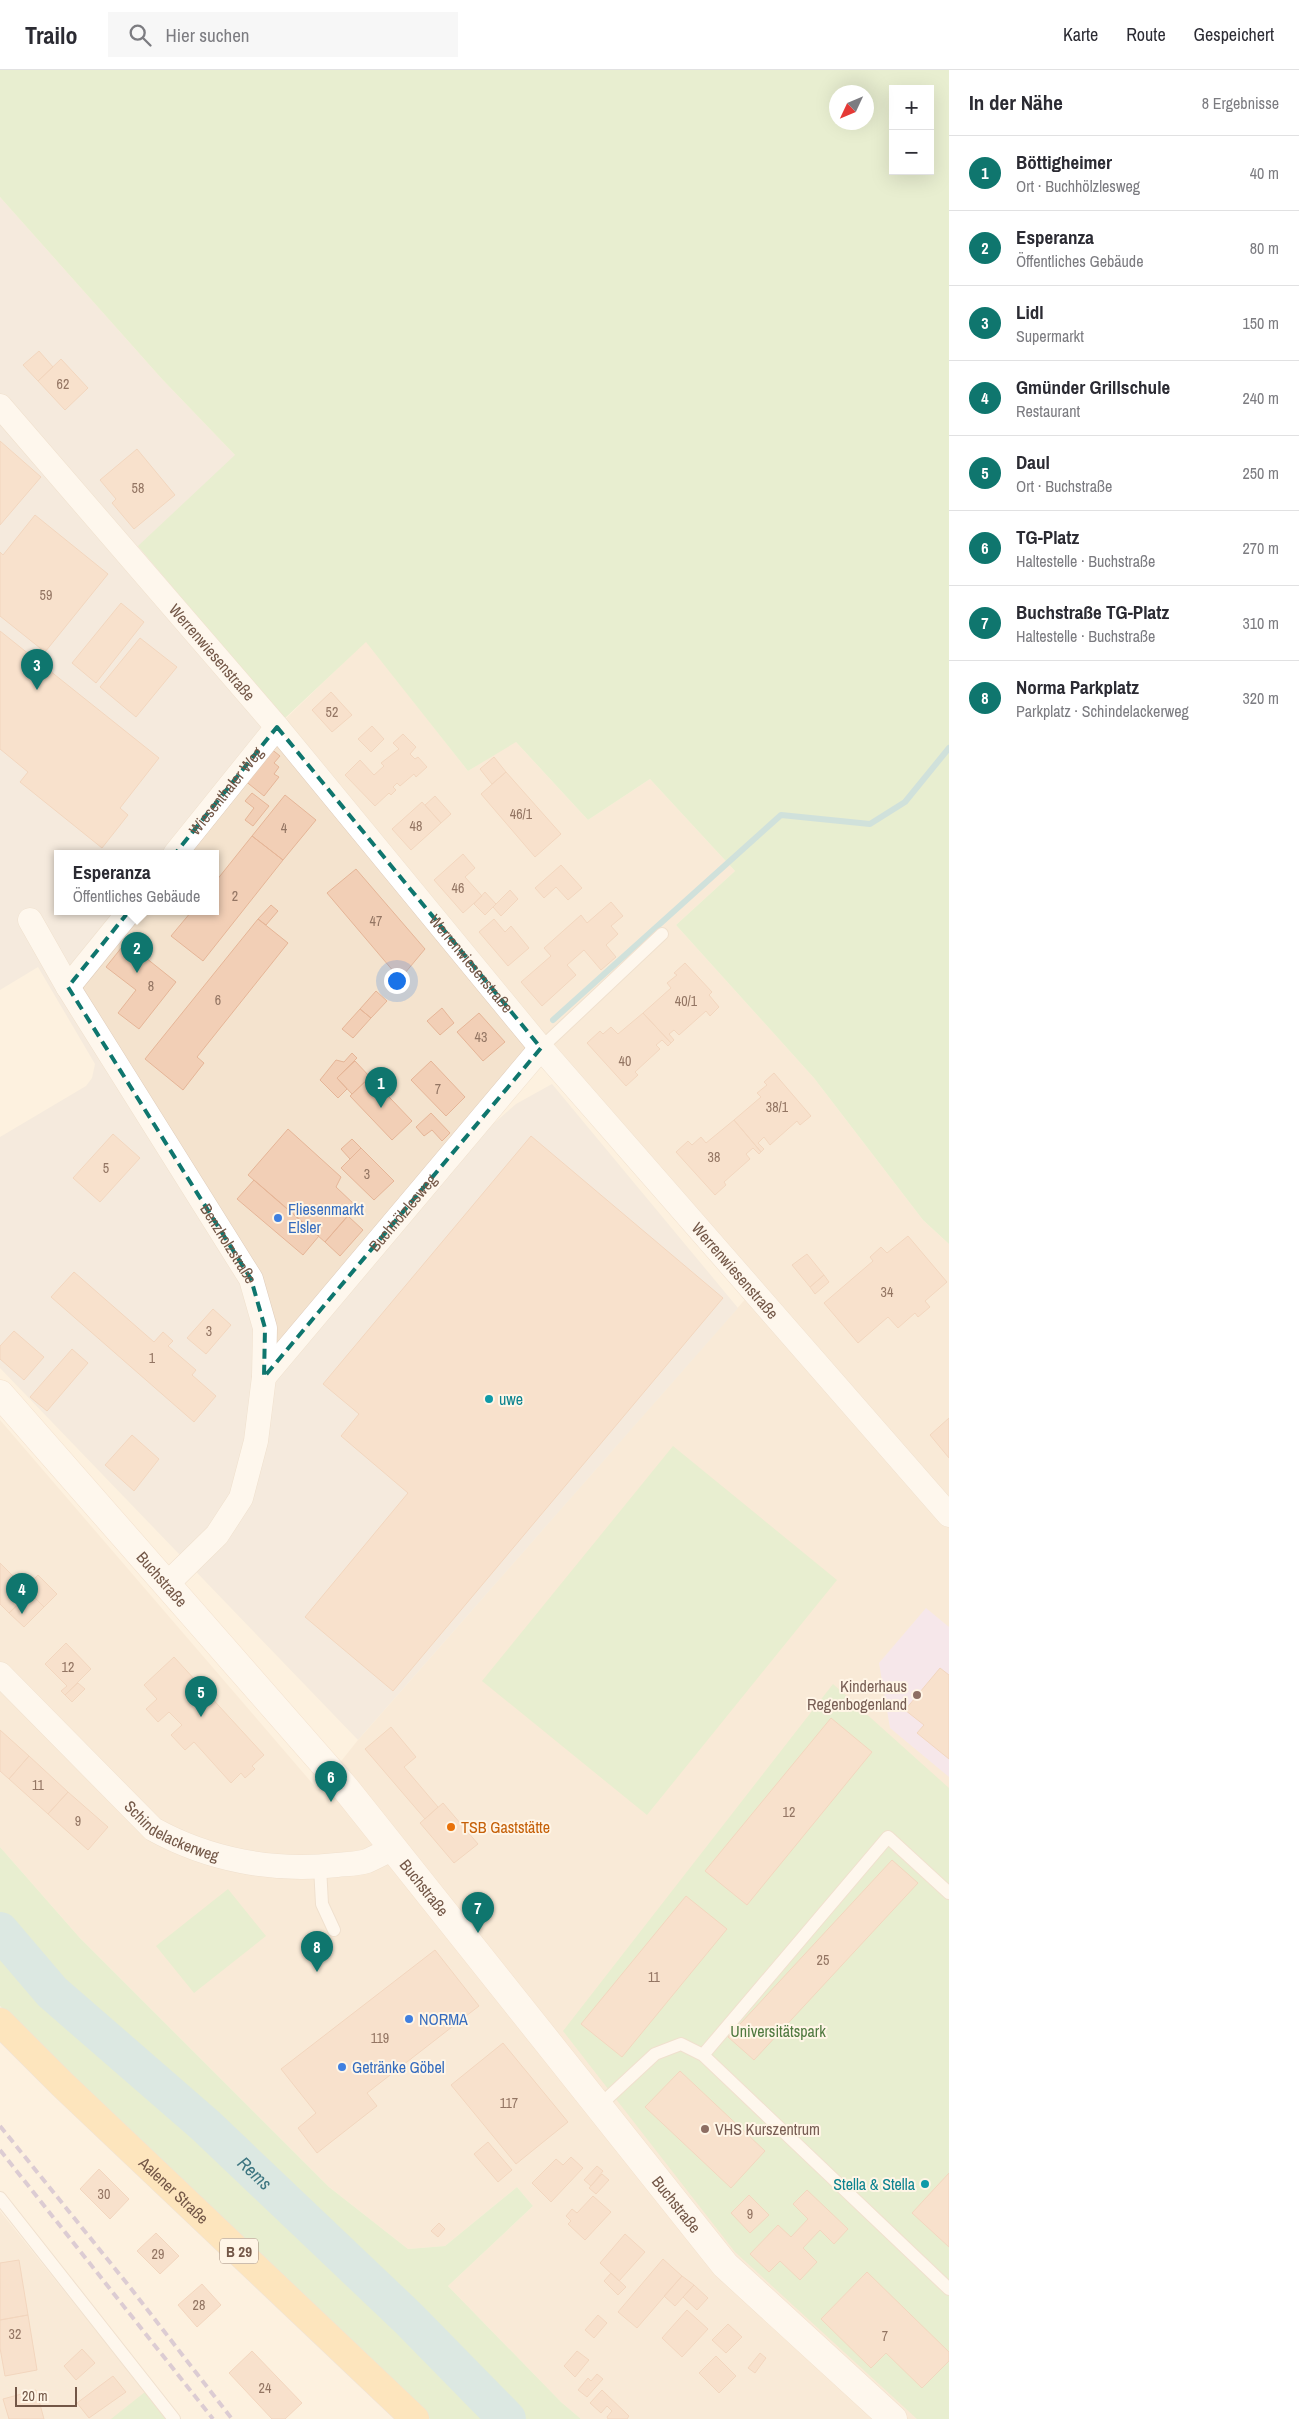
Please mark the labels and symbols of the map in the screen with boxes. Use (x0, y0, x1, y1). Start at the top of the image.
north arrow (829, 85, 874, 130)
house number: 62 (57, 375, 69, 393)
house number: 58 (132, 479, 144, 497)
house number: 59 (40, 586, 52, 604)
street label: Werrenwiesenstraße (164, 599, 260, 705)
pin: 3 (21, 649, 53, 690)
house number: 52 (326, 703, 338, 721)
street label: Wiesenthaler Weg (183, 741, 268, 840)
house number: 46/1 (510, 805, 533, 823)
house number: 48 (410, 817, 422, 835)
house number: 4 (281, 819, 288, 837)
house number: 46 (452, 879, 464, 897)
house number: 2 (232, 887, 238, 905)
street label: Werrenwiesenstraße (424, 909, 519, 1017)
house number: 47 (370, 912, 382, 930)
pin: 2 (121, 932, 153, 973)
your location (384, 968, 410, 994)
house number: 8 (148, 977, 154, 995)
house number: 6 (215, 991, 221, 1009)
house number: 40/1 (675, 992, 698, 1010)
house number: 43 (475, 1028, 487, 1046)
house number: 40 (619, 1052, 631, 1070)
pin: 1 (365, 1067, 397, 1108)
house number: 7 (435, 1080, 441, 1098)
house number: 38/1 (766, 1098, 789, 1116)
house number: 38 (708, 1148, 720, 1166)
house number: 5 (103, 1159, 109, 1177)
house number: 3 (364, 1165, 370, 1183)
street label: Buchhölzlesweg (364, 1169, 442, 1256)
place label: Fliesenmarkt Elsler (288, 1198, 364, 1238)
street label: Benzholzstraße (195, 1199, 263, 1286)
marker: Fliesenmarkt Elsler (272, 1212, 284, 1224)
street label: Werrenwiesenstraße (687, 1217, 784, 1323)
house number: 34 (881, 1283, 894, 1301)
house number: 3 (206, 1322, 212, 1340)
house number: 1 (149, 1349, 156, 1367)
place label: uwe (499, 1388, 523, 1410)
marker: uwe (483, 1393, 495, 1405)
street label: Buchstraße (132, 1547, 192, 1612)
pin: 4 (6, 1573, 38, 1614)
house number: 12 (62, 1658, 74, 1676)
place label: Kinderhaus Regenbogenland (807, 1675, 907, 1715)
pin: 5 (185, 1676, 217, 1717)
marker: Kinderhaus Regenbogenland (911, 1689, 923, 1701)
pin: 6 (315, 1761, 347, 1802)
house number: 11 (32, 1776, 45, 1794)
street label: Schindelackerweg (120, 1795, 222, 1867)
house number: 12 (783, 1803, 795, 1821)
house number: 9 (75, 1812, 81, 1830)
place label: TSB Gaststätte (461, 1816, 550, 1838)
marker: TSB Gaststätte (445, 1821, 457, 1833)
street label: Buchstraße (395, 1854, 454, 1921)
pin: 7 (462, 1892, 494, 1933)
pin: 8 (301, 1931, 333, 1972)
house number: 25 (817, 1951, 829, 1969)
house number: 11 (648, 1968, 661, 1986)
place label: NORMA (419, 2008, 468, 2030)
marker: NORMA (403, 2013, 415, 2025)
park label: Universitätspark (730, 2020, 826, 2042)
house number: 119 (371, 2029, 389, 2047)
place label: Getränke Göbel (352, 2056, 445, 2078)
marker: Getränke Göbel (336, 2061, 348, 2073)
house number: 117 (500, 2094, 518, 2112)
place label: VHS Kurszentrum (715, 2118, 820, 2140)
marker: VHS Kurszentrum (699, 2123, 711, 2135)
water label: Rems (232, 2150, 278, 2195)
street label: Aalener Straße (134, 2151, 214, 2229)
street label: Buchstraße (647, 2171, 706, 2237)
place label: Stella & Stella (833, 2173, 916, 2195)
marker: Stella & Stella (919, 2178, 931, 2190)
house number: 30 (98, 2185, 110, 2203)
house number: 9 (747, 2205, 753, 2223)
road number: B 29 (220, 2238, 258, 2264)
house number: 29 (152, 2245, 164, 2263)
house number: 28 (193, 2296, 205, 2314)
house number: 32 (9, 2325, 21, 2343)
house number: 7 (882, 2327, 888, 2345)
house number: 24 (259, 2379, 272, 2397)
scale bar (15, 2384, 78, 2407)

